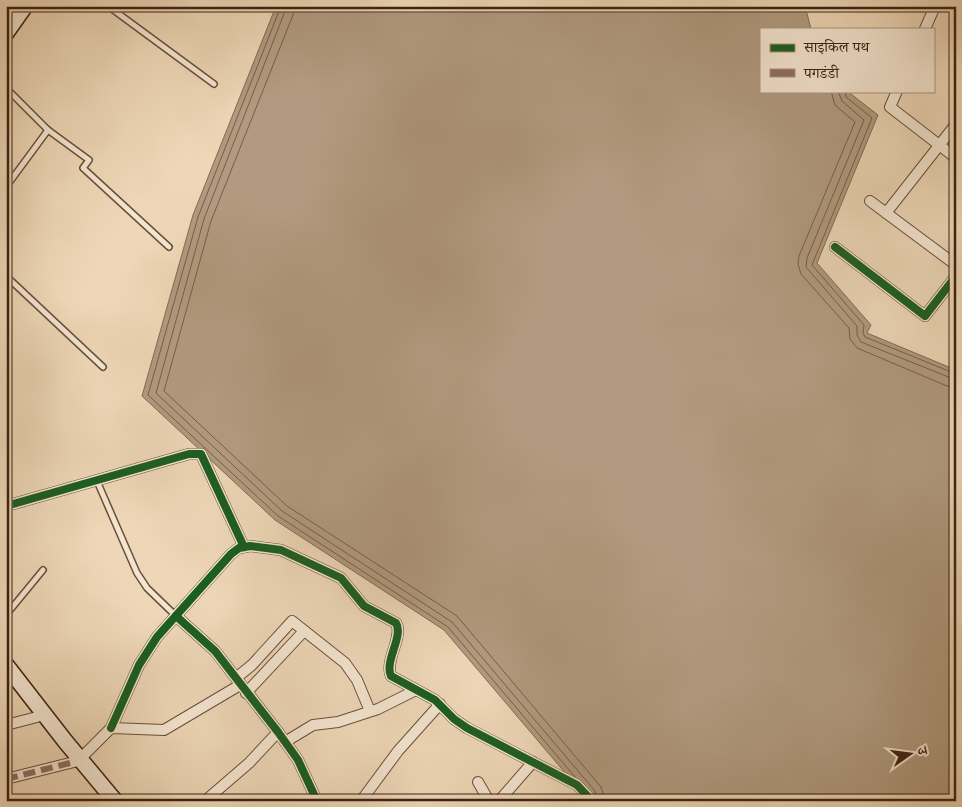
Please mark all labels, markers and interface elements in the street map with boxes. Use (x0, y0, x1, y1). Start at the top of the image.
legend (760, 28, 934, 92)
text: साइकिल पथ (803, 39, 870, 56)
text: पगडंडी (803, 64, 840, 82)
north arrow (884, 730, 934, 780)
text: उ (914, 745, 930, 757)

